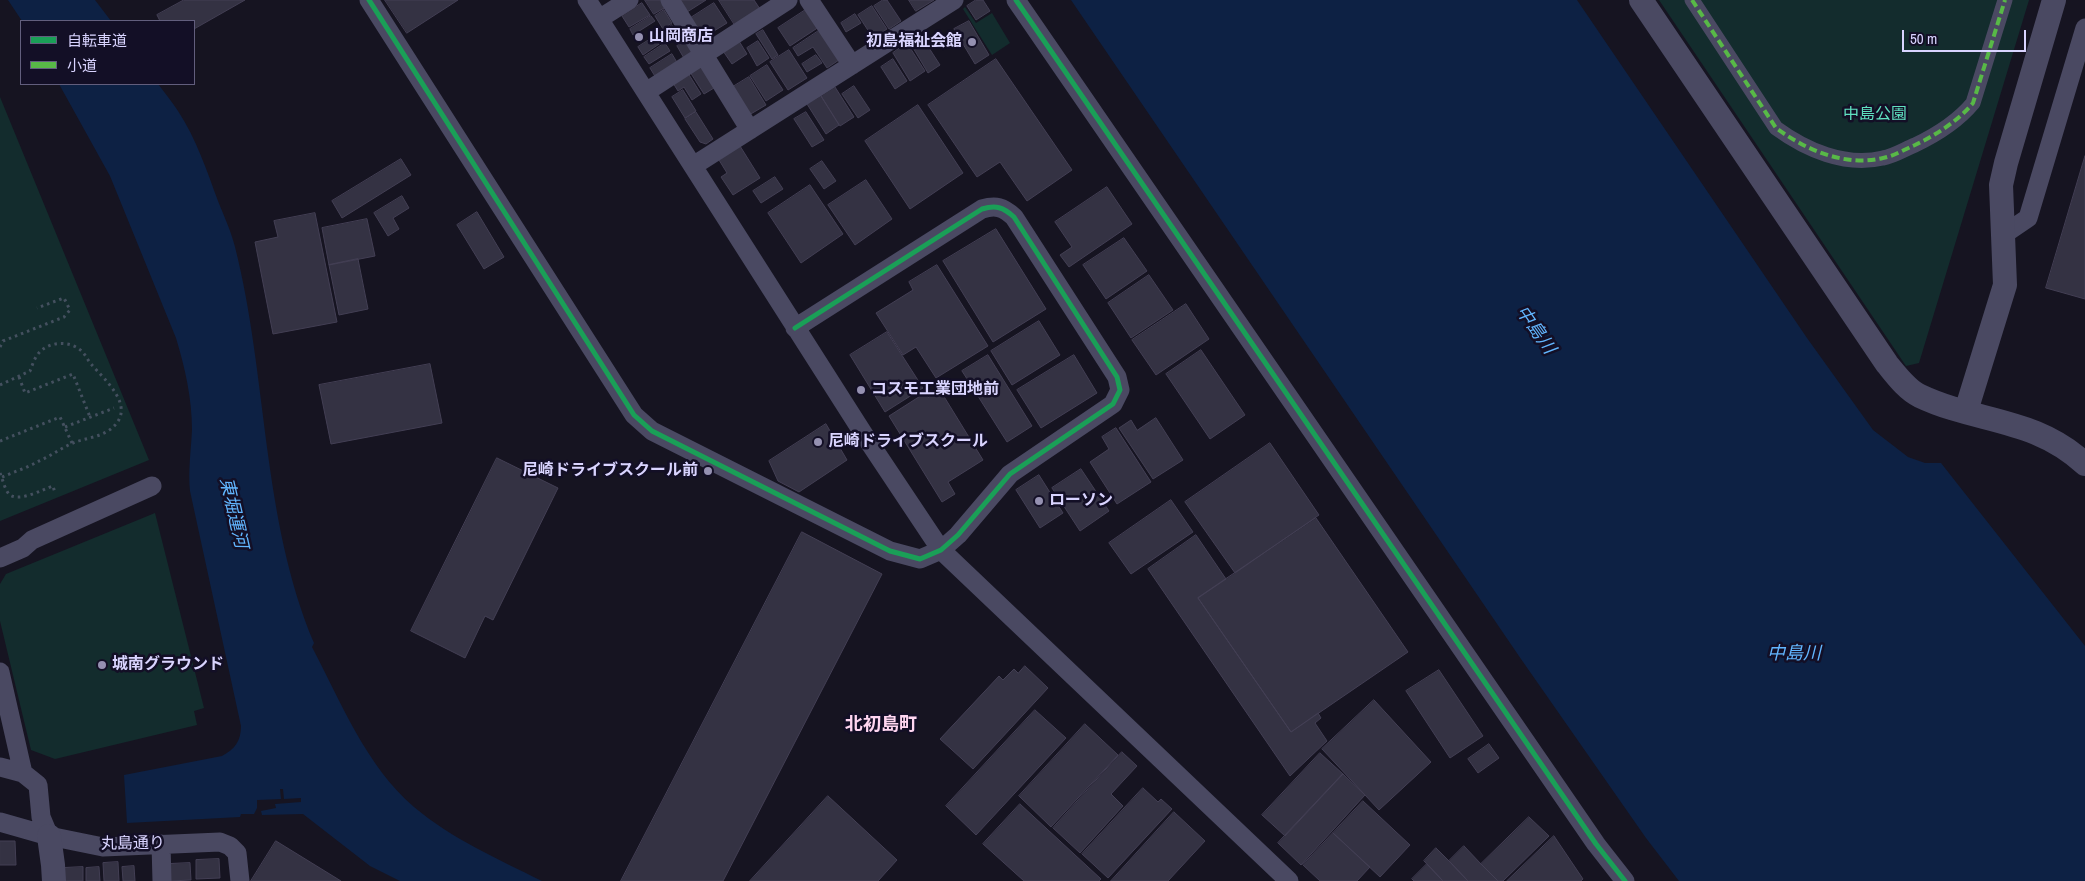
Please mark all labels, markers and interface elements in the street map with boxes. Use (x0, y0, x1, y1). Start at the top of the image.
legend (20, 20, 195, 85)
scale bar (1905, 20, 2029, 52)
place label: 山岡商店 (649, 27, 713, 47)
text: 50 m (1910, 28, 1937, 49)
text: 自転車道 (67, 30, 127, 51)
marker: 山岡商店 (633, 31, 645, 43)
place label: 初島福祉会館 (866, 32, 962, 52)
marker: 初島福祉会館 (966, 36, 978, 48)
text: 小道 (67, 55, 97, 76)
park label: 中島公園 (1843, 105, 1907, 125)
water label: 中島川 (1511, 302, 1559, 358)
place label: コスモ工業団地前 (871, 380, 999, 400)
marker: コスモ工業団地前 (855, 384, 867, 396)
place label: 尼崎ドライブスクール (828, 432, 988, 452)
marker: 尼崎ドライブスクール (812, 436, 824, 448)
place label: 尼崎ドライブスクール前 (522, 461, 698, 481)
marker: 尼崎ドライブスクール前 (702, 465, 714, 477)
water label: 東堀運河 (214, 475, 252, 551)
place label: ローソン (1049, 491, 1113, 511)
marker: ローソン (1033, 495, 1045, 507)
water label: 中島川 (1767, 643, 1821, 665)
place label: 城南グラウンド (112, 655, 224, 675)
marker: 城南グラウンド (96, 659, 108, 671)
district label: 北初島町 (845, 714, 917, 736)
street label: 丸島通り (101, 834, 165, 854)

